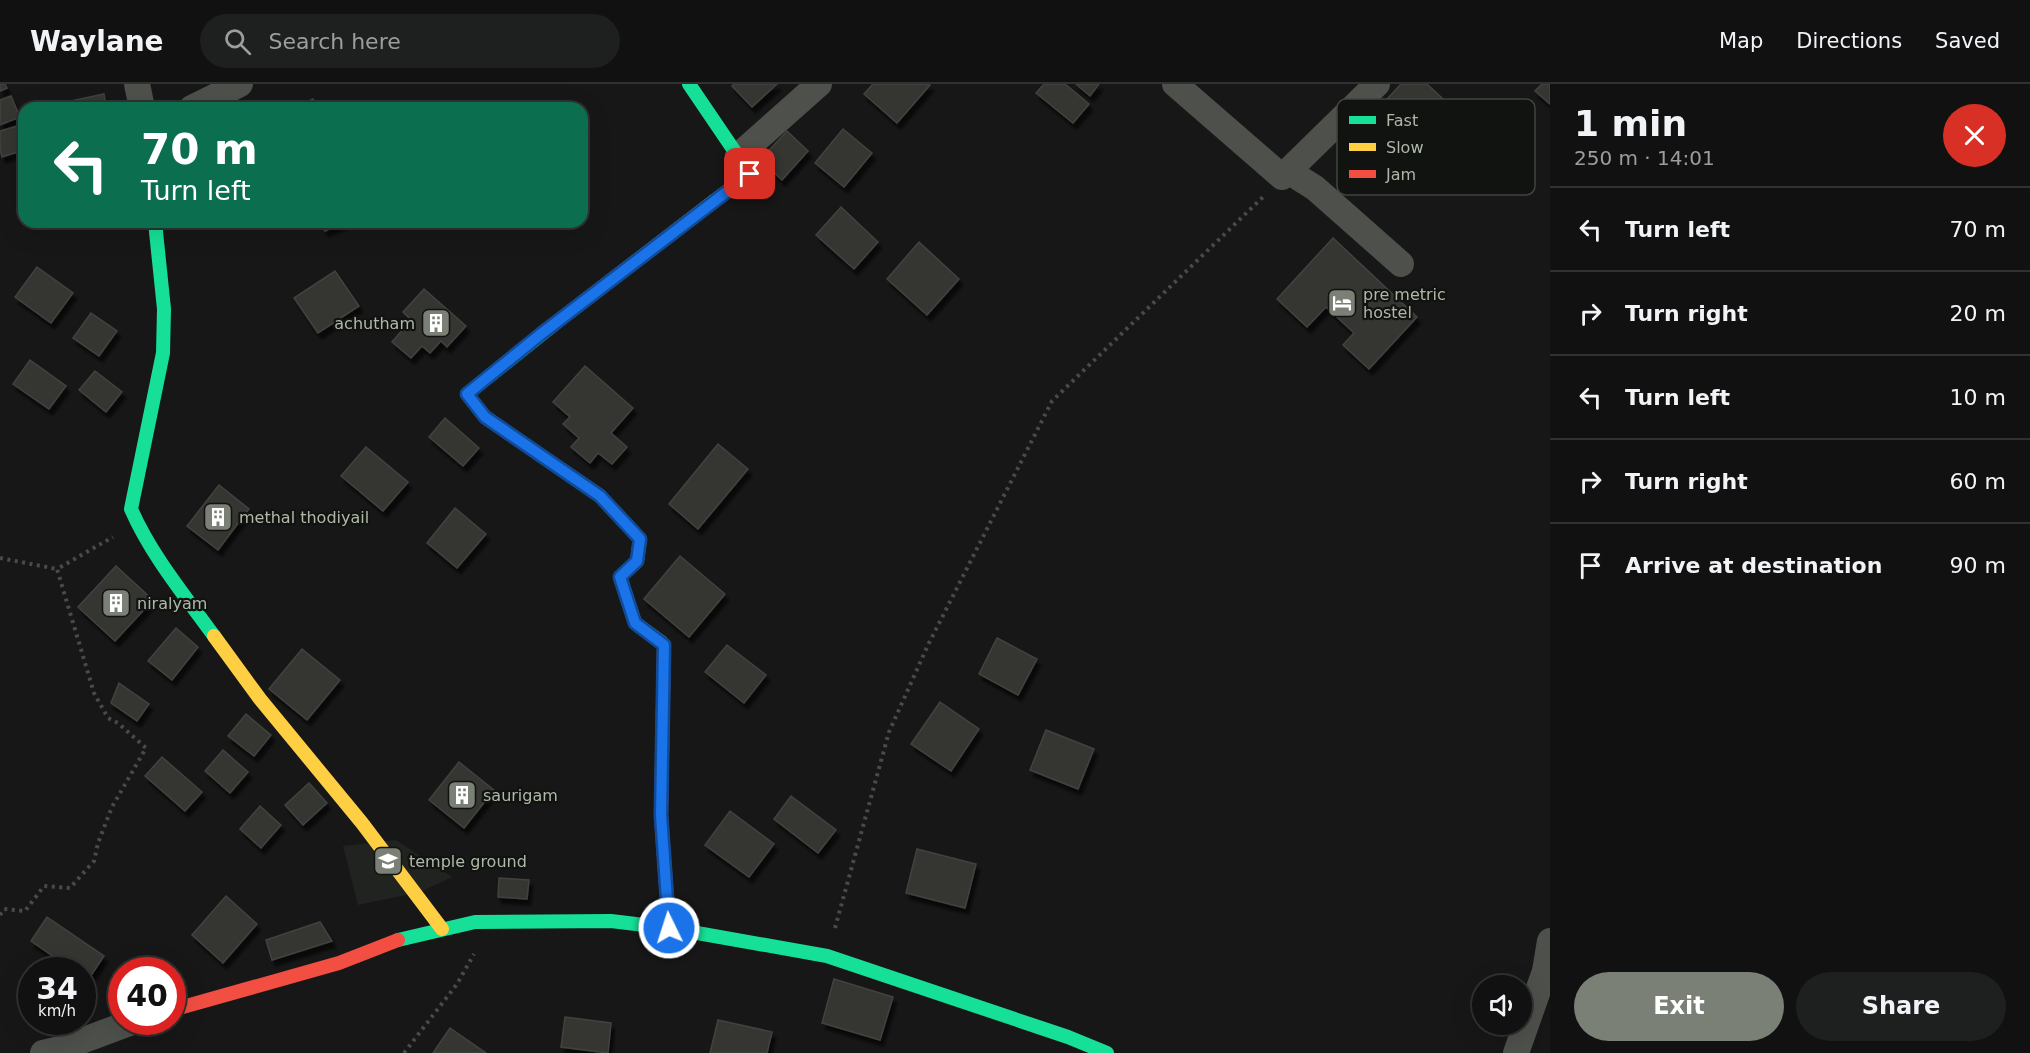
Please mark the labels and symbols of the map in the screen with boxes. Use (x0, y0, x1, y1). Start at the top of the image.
legend (1337, 99, 1535, 195)
text: Fast (1386, 111, 1418, 130)
text: Slow (1386, 138, 1423, 157)
pin (724, 148, 775, 199)
text: Jam (1385, 165, 1416, 184)
place label: pre metric hostel (1363, 285, 1446, 322)
hotel icon: pre metric hostel (1326, 287, 1358, 319)
building icon: achutham (420, 307, 452, 339)
place label: achutham (334, 314, 415, 333)
building icon: methal thodiyail (202, 501, 234, 533)
place label: methal thodiyail (239, 508, 369, 527)
building icon: niralyam (100, 587, 132, 619)
place label: niralyam (137, 594, 207, 613)
building icon: saurigam (446, 779, 478, 811)
place label: saurigam (483, 786, 558, 805)
school or university icon: temple ground (372, 845, 404, 877)
place label: temple ground (409, 852, 527, 871)
position arrow (637, 896, 701, 960)
speed limit sign: 40 (108, 957, 186, 1035)

